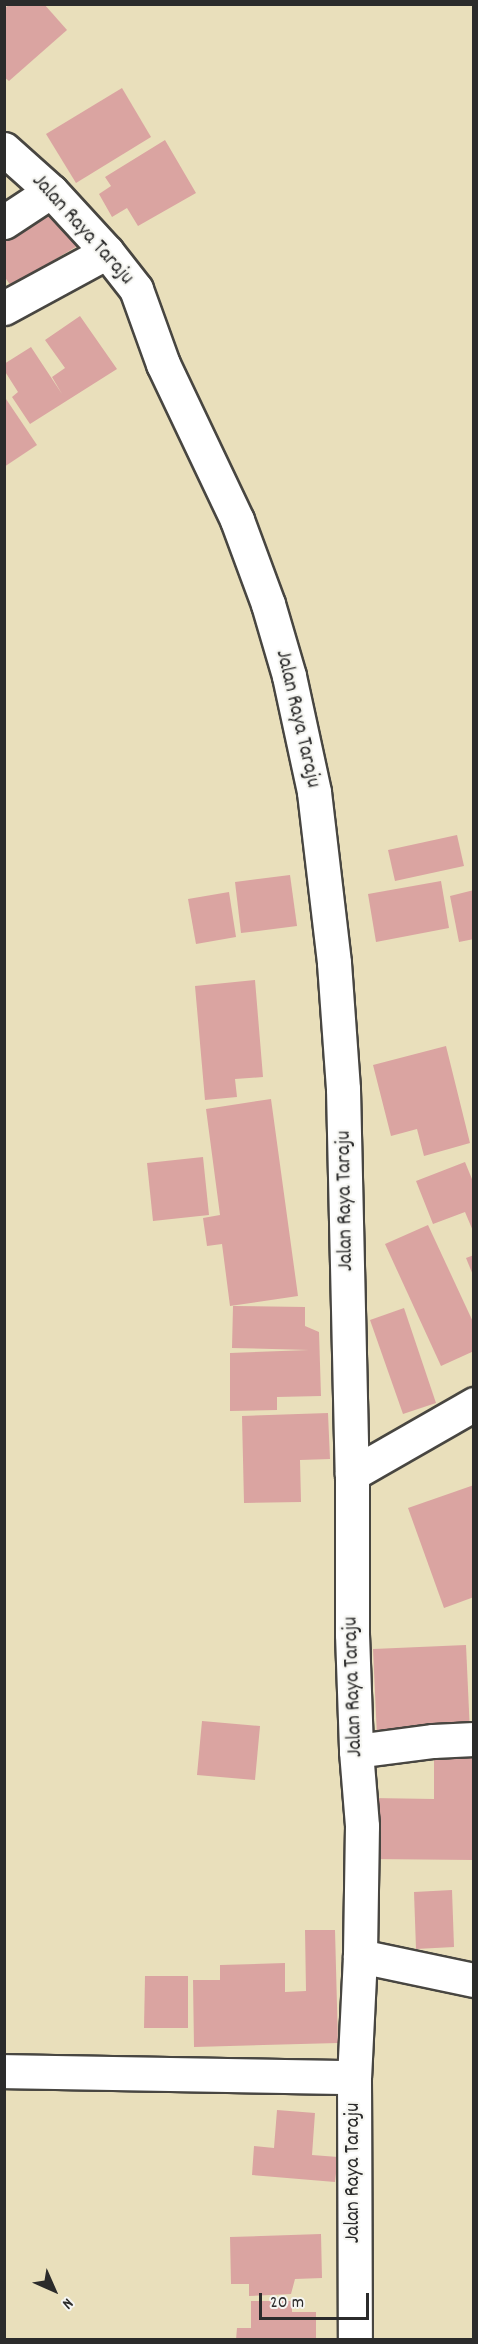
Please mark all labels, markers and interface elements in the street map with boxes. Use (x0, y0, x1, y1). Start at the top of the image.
street label: Jalan Raya Taraju (26, 169, 138, 291)
street label: Jalan Raya Taraju (269, 648, 325, 790)
street label: Jalan Raya Taraju (332, 1131, 360, 1271)
street label: Jalan Raya Taraju (339, 1616, 369, 1758)
street label: Jalan Raya Taraju (341, 2103, 367, 2243)
north arrow (24, 2260, 84, 2320)
scale bar (262, 2281, 372, 2319)
text: 20 m (270, 2291, 304, 2316)
text: N (56, 2292, 78, 2314)

